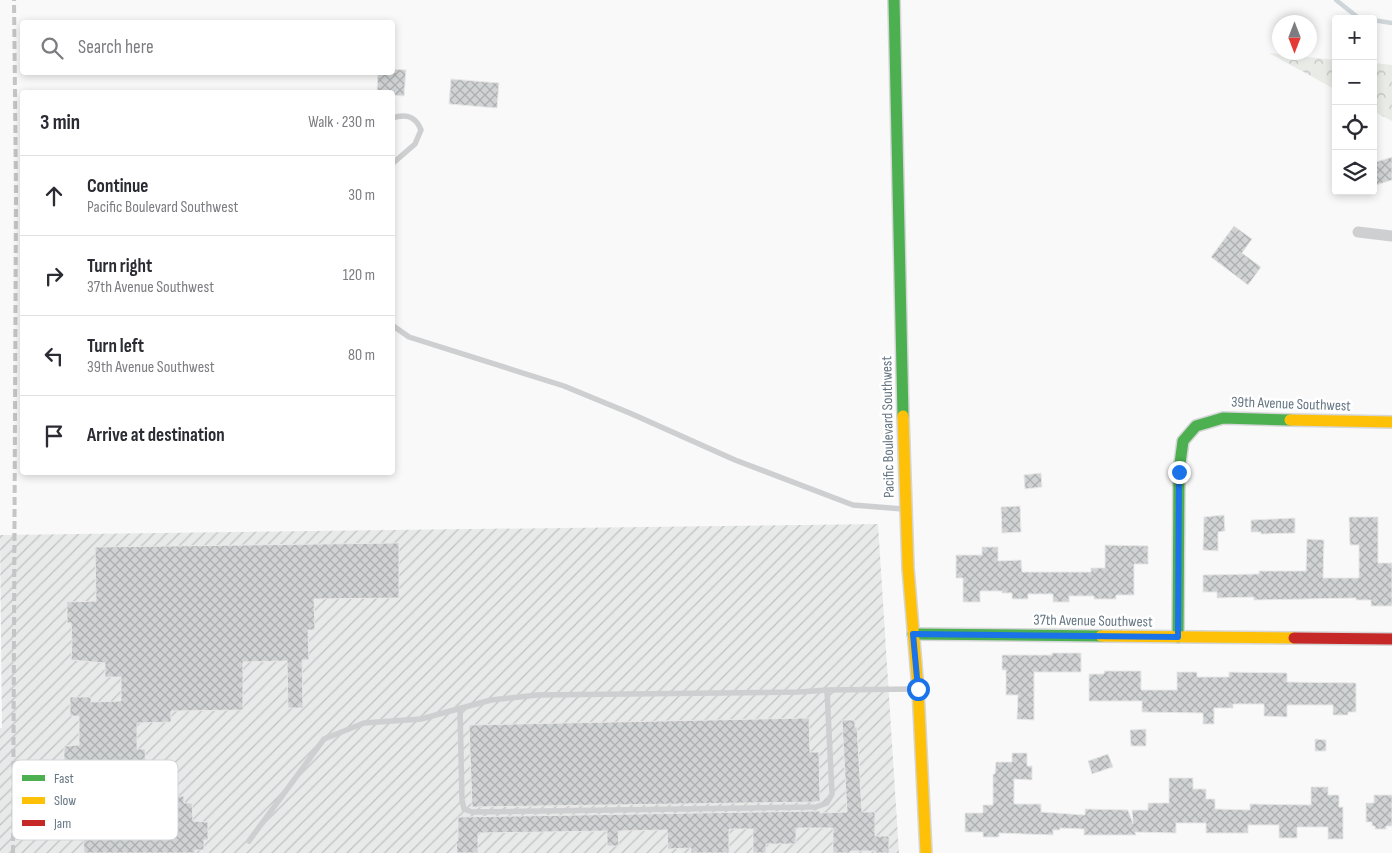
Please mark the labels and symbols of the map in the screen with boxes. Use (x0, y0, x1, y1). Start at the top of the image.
north arrow (1272, 15, 1317, 60)
street label: Pacific Boulevard Southwest (877, 356, 899, 498)
street label: 39th Avenue Southwest (1231, 392, 1352, 416)
route end (1168, 461, 1191, 484)
street label: 37th Avenue Southwest (1033, 610, 1153, 632)
route start (907, 678, 930, 701)
legend (12, 760, 178, 840)
text: Fast (54, 770, 74, 787)
text: Slow (54, 792, 76, 809)
text: Jam (53, 815, 71, 832)

